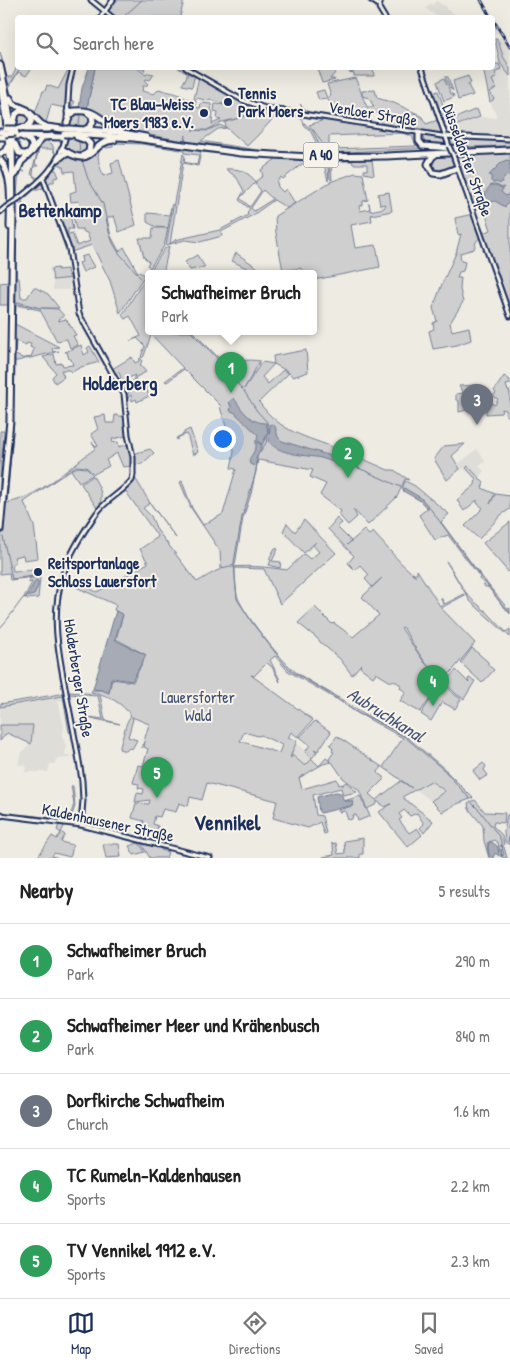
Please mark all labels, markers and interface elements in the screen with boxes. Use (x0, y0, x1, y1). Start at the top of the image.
search box (15, 15, 495, 70)
icon: search (33, 29, 61, 57)
text: Search here (73, 30, 154, 56)
place label: Tennis Park Moers (237, 82, 304, 122)
place label: TC Blau-Weiss Moers 1983 e.V. (104, 93, 195, 133)
street label: Venloer Straße (327, 95, 420, 131)
marker: Tennis Park Moers (222, 96, 234, 108)
street label: Düsseldorfer Straße (438, 101, 499, 220)
marker: TC Blau-Weiss Moers 1983 e.V. (198, 107, 210, 119)
road number: A 40 (304, 142, 338, 168)
district label: Bettenkamp (19, 197, 102, 224)
popup (145, 270, 317, 335)
text: Schwafheimer Bruch (161, 279, 301, 305)
text: Park (161, 305, 188, 327)
pin: 1 (215, 352, 247, 393)
district label: Holderberg (82, 370, 158, 397)
pin: 3 (461, 384, 493, 425)
your location (210, 426, 236, 452)
pin: 2 (332, 437, 364, 478)
place label: Reitsportanlage Schloss Lauersfort (48, 552, 157, 592)
marker: Reitsportanlage Schloss Lauersfort (32, 566, 44, 578)
street label: Holderberger Straße (59, 617, 99, 739)
pin: 4 (417, 665, 449, 706)
water label: Aubruchkanal (343, 681, 431, 749)
park label: Lauersforter Wald (161, 686, 235, 726)
pin: 5 (141, 757, 173, 798)
street label: Kaldenhausener Straße (40, 797, 177, 847)
district label: Vennikel (194, 808, 261, 837)
text: Nearby (20, 876, 73, 905)
text: 5 results (439, 880, 490, 902)
text: Schwafheimer Bruch (67, 937, 206, 963)
text: 1 (33, 950, 39, 972)
text: 290 m (455, 950, 490, 972)
text: Park (67, 963, 94, 985)
text: Schwafheimer Meer und Krähenbusch (67, 1012, 319, 1038)
text: 2 (32, 1025, 40, 1047)
text: 840 m (455, 1025, 490, 1047)
text: Park (67, 1038, 94, 1060)
text: Dorfkirche Schwafheim (67, 1087, 224, 1113)
text: 3 (32, 1100, 40, 1122)
text: 1.6 km (453, 1100, 490, 1122)
text: Church (67, 1113, 108, 1135)
text: TC Rumeln-Kaldenhausen (67, 1162, 241, 1188)
text: 4 (33, 1175, 39, 1197)
text: 2.2 km (450, 1175, 490, 1197)
text: Sports (67, 1188, 105, 1210)
text: TV Vennikel 1912 e.V. (67, 1237, 216, 1263)
text: 5 (33, 1250, 39, 1272)
text: 2.3 km (451, 1250, 490, 1272)
text: Sports (67, 1263, 105, 1285)
tab: Map (67, 1309, 95, 1358)
tab: Directions (229, 1309, 280, 1358)
tab: Saved (414, 1309, 443, 1358)

